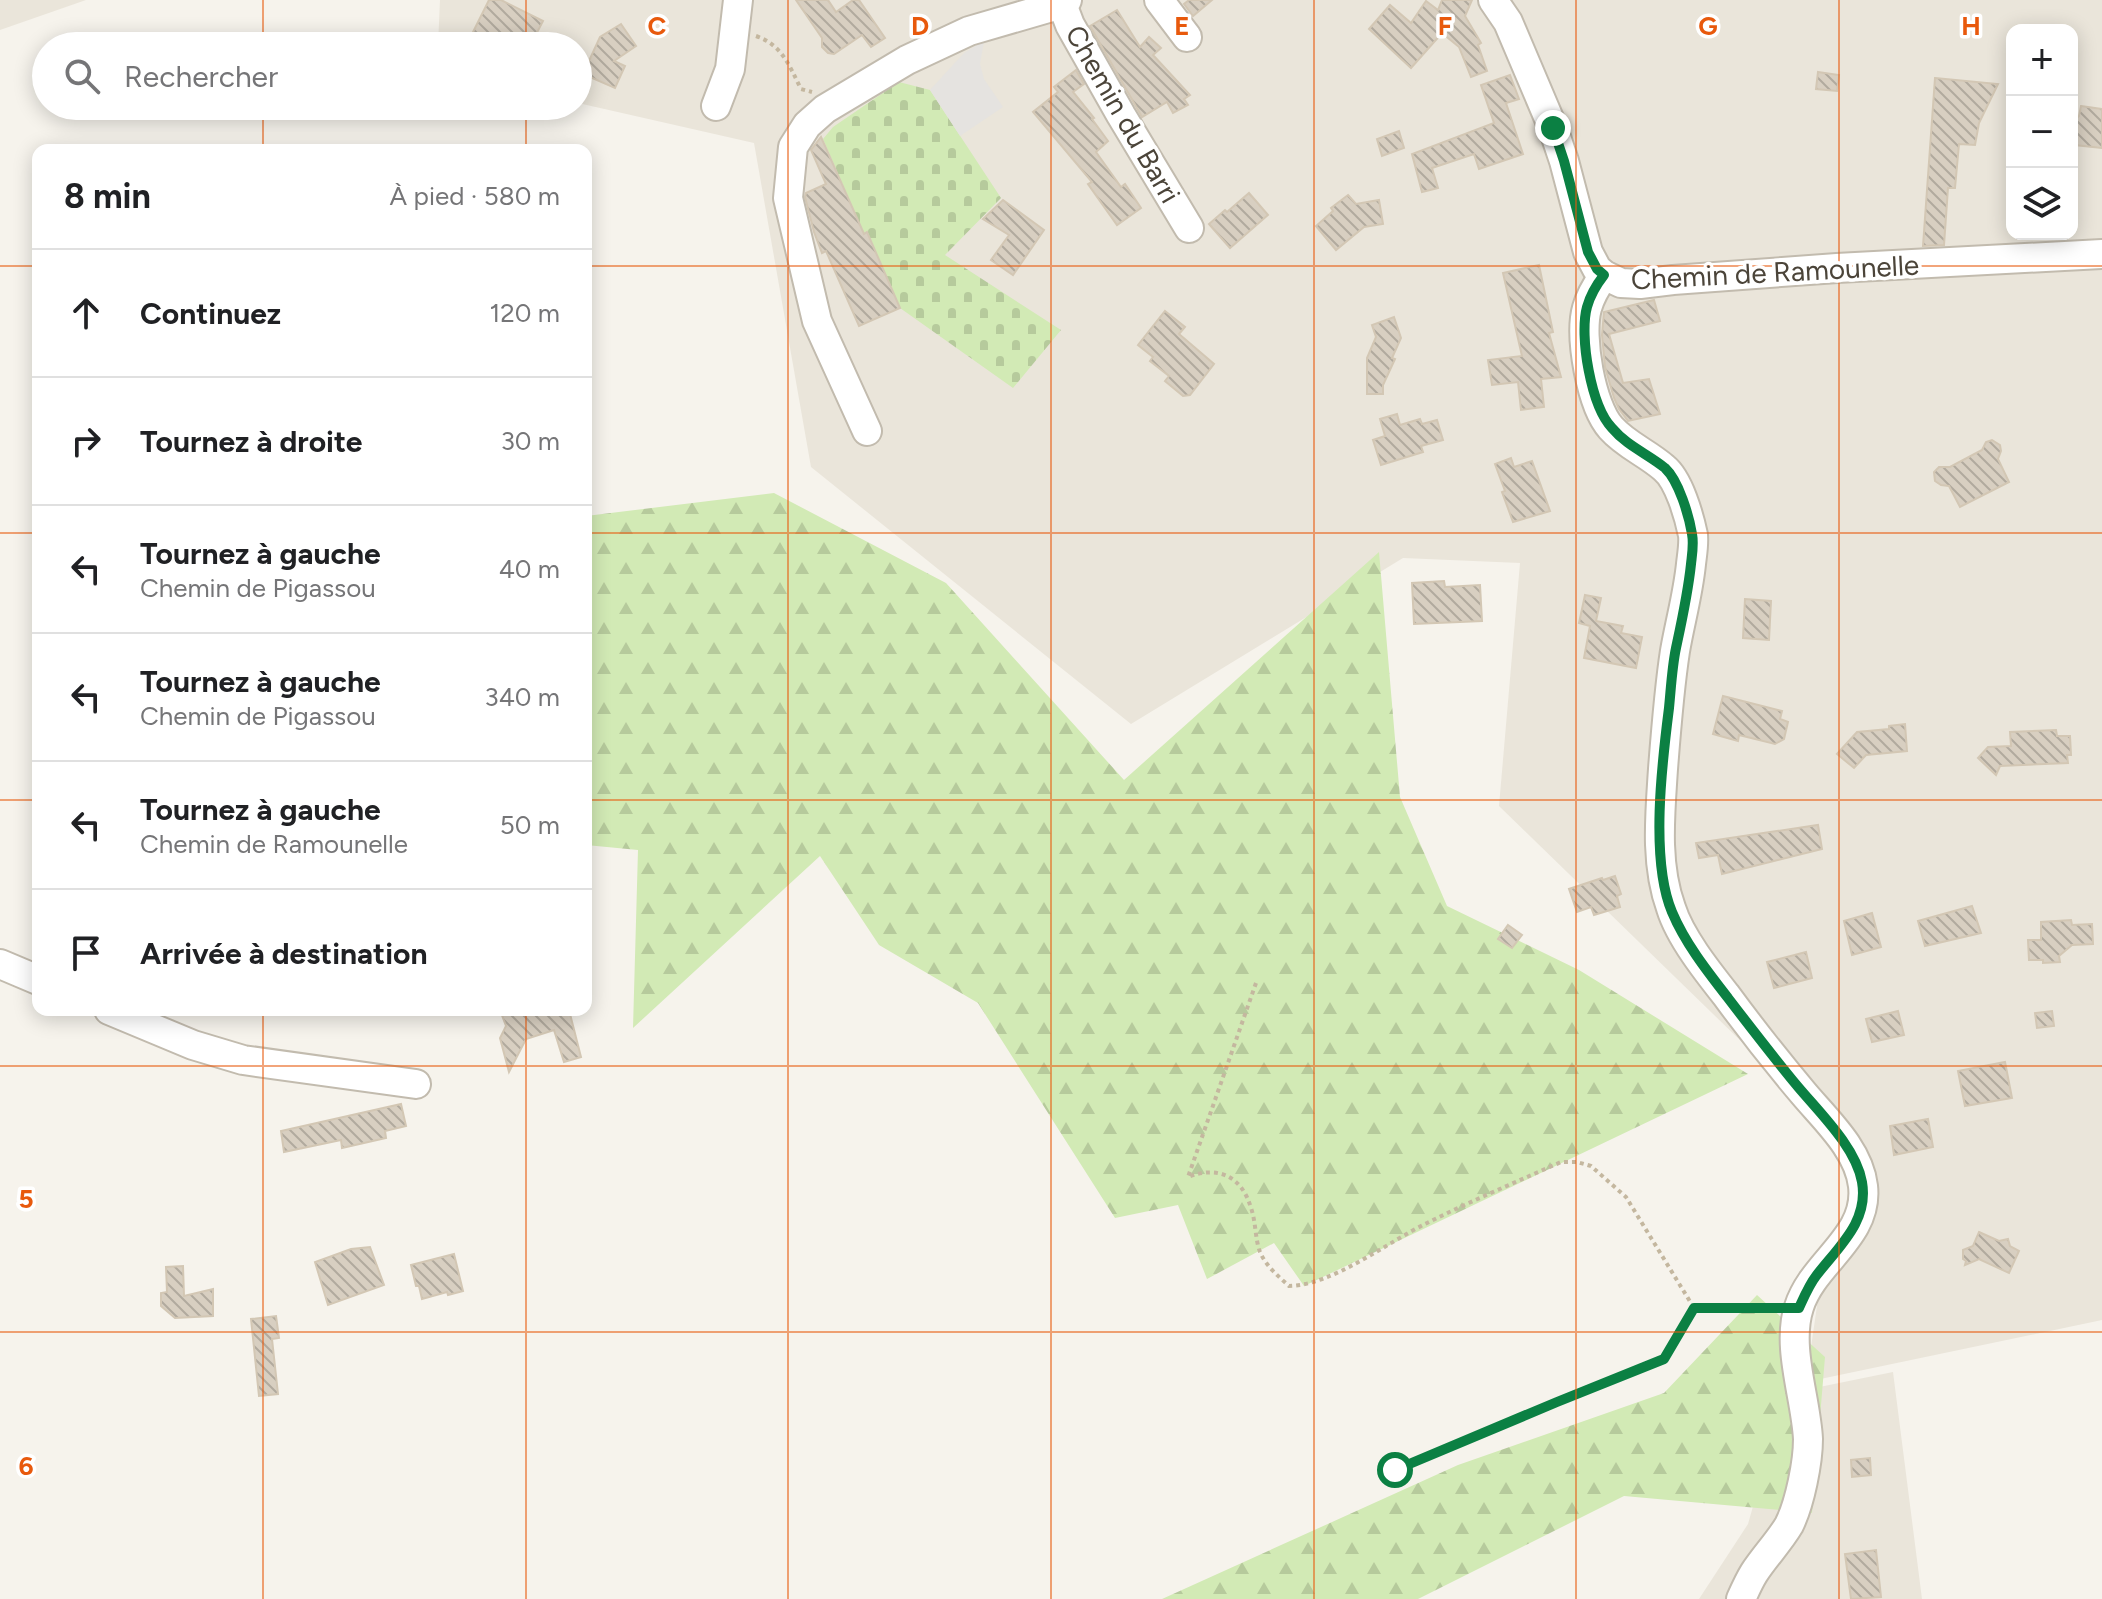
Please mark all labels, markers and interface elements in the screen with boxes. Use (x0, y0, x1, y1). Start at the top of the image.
text: C (648, 10, 667, 42)
text: D (911, 10, 929, 42)
text: E (1174, 10, 1190, 42)
text: F (1438, 10, 1452, 42)
text: G (1698, 10, 1718, 42)
text: H (1961, 10, 1981, 42)
street label: Chemin du Barri (1058, 19, 1188, 209)
map controls (2006, 24, 2078, 240)
button: + (2006, 24, 2078, 96)
search box (32, 32, 592, 120)
icon: search (60, 54, 104, 98)
text: Rechercher (124, 58, 278, 95)
button: − (2006, 96, 2078, 168)
route end (1535, 110, 1571, 146)
button: layers (2006, 168, 2078, 240)
text: 8 min (64, 176, 151, 217)
text: À pied · 580 m (390, 180, 560, 212)
street label: Chemin de Ramounelle (1630, 247, 1920, 297)
icon: ahead (64, 291, 108, 335)
text: Continuez (140, 295, 281, 332)
text: 120 m (490, 297, 560, 329)
icon: right (64, 419, 108, 463)
text: Tournez à droite (140, 423, 362, 460)
text: 30 m (501, 425, 560, 457)
text: Tournez à gauche (140, 535, 381, 572)
icon: left (64, 547, 108, 591)
text: 40 m (499, 553, 560, 585)
text: Chemin de Pigassou (140, 572, 376, 604)
text: Tournez à gauche (140, 663, 381, 700)
icon: left (64, 675, 108, 719)
text: 340 m (484, 681, 560, 713)
text: Chemin de Pigassou (140, 700, 376, 732)
text: Tournez à gauche (140, 791, 381, 828)
icon: left (64, 803, 108, 847)
text: 50 m (500, 809, 560, 841)
text: Chemin de Ramounelle (140, 828, 408, 860)
icon: arrive (64, 931, 108, 975)
text: Arrivée à destination (140, 935, 427, 972)
text: 5 (18, 1183, 34, 1215)
text: 6 (18, 1450, 34, 1482)
route start (1377, 1452, 1413, 1488)

